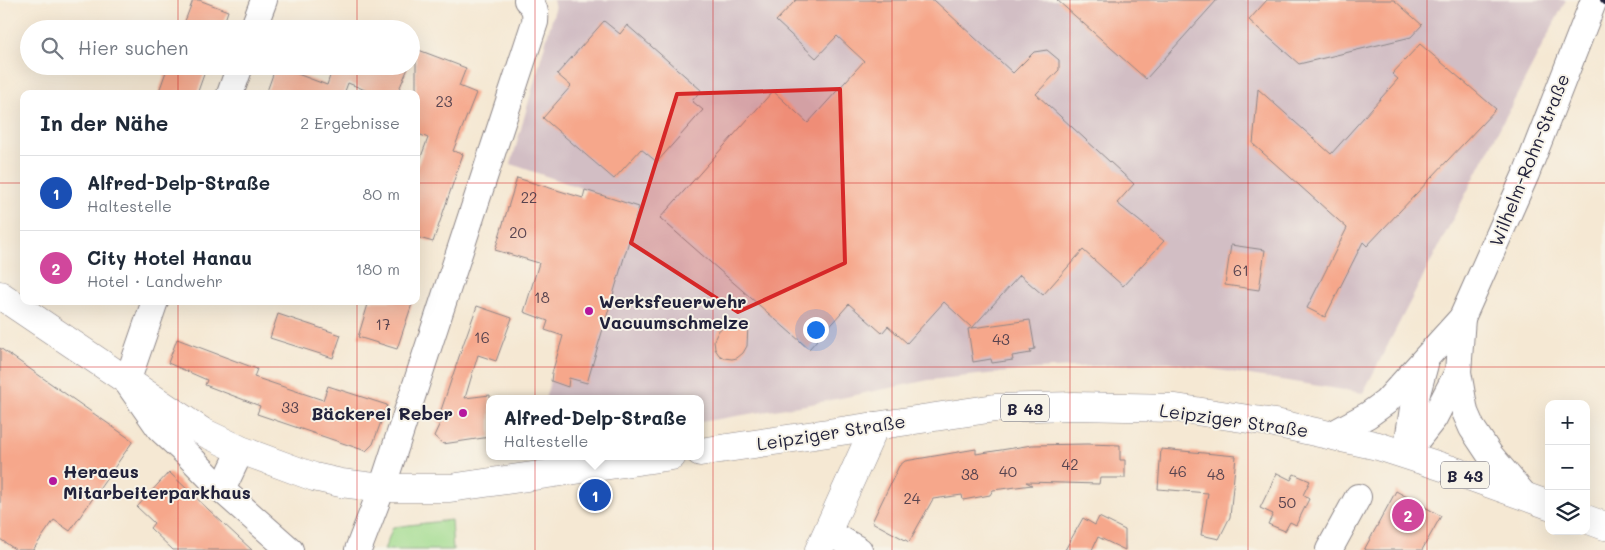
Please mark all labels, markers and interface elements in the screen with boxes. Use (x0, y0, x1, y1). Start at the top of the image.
search box (20, 20, 420, 75)
icon: search (38, 34, 66, 62)
text: Hier suchen (78, 35, 189, 60)
street label: Wilhelm-Rohn-Straße (1483, 70, 1575, 250)
house number: 23 (435, 91, 453, 111)
text: In der Nähe (40, 109, 168, 136)
text: 2 Ergebnisse (300, 112, 400, 133)
text: Alfred-Delp-Straße (87, 170, 270, 195)
text: 1 (52, 183, 60, 204)
text: 80 m (363, 183, 400, 204)
house number: 22 (521, 187, 537, 207)
text: Haltestelle (87, 195, 172, 216)
house number: 20 (509, 222, 527, 242)
text: City Hotel Hanau (87, 245, 252, 270)
text: 2 (52, 258, 60, 279)
text: 180 m (355, 258, 400, 279)
house number: 61 (1233, 260, 1249, 280)
text: Hotel · Landwehr (87, 270, 223, 291)
house number: 18 (534, 287, 550, 307)
place label: Werksfeuerwehr Vacuumschmelze (599, 289, 749, 334)
marker: Werksfeuerwehr Vacuumschmelze (583, 305, 595, 317)
house number: 17 (375, 314, 391, 334)
your location (803, 317, 829, 343)
house number: 16 (474, 327, 490, 347)
house number: 43 (992, 329, 1010, 349)
road number: B 43 (1001, 394, 1049, 422)
popup (486, 395, 704, 460)
house number: 33 (281, 397, 299, 417)
street label: Leipziger Straße (1158, 398, 1310, 442)
map controls (1545, 400, 1590, 535)
button: + (1545, 400, 1590, 445)
place label: Bäckerei Reber (311, 401, 453, 425)
text: Alfred-Delp-Straße (504, 405, 686, 430)
marker: Bäckerei Reber (457, 407, 469, 419)
street label: Leipziger Straße (755, 408, 907, 456)
text: Haltestelle (504, 430, 589, 451)
button: − (1545, 445, 1590, 490)
house number: 42 (1061, 454, 1079, 474)
place label: Heraeus Mitarbeiterparkhaus (63, 459, 251, 504)
house number: 40 (999, 461, 1017, 481)
house number: 46 (1169, 461, 1187, 481)
road number: B 43 (1441, 462, 1489, 488)
house number: 38 (961, 464, 979, 484)
house number: 48 (1207, 464, 1225, 484)
marker: Heraeus Mitarbeiterparkhaus (47, 475, 59, 487)
pin: 1 (579, 476, 611, 514)
house number: 24 (903, 488, 921, 508)
button: layers (1545, 490, 1590, 535)
house number: 50 (1278, 492, 1296, 512)
pin: 2 (1392, 496, 1424, 534)

